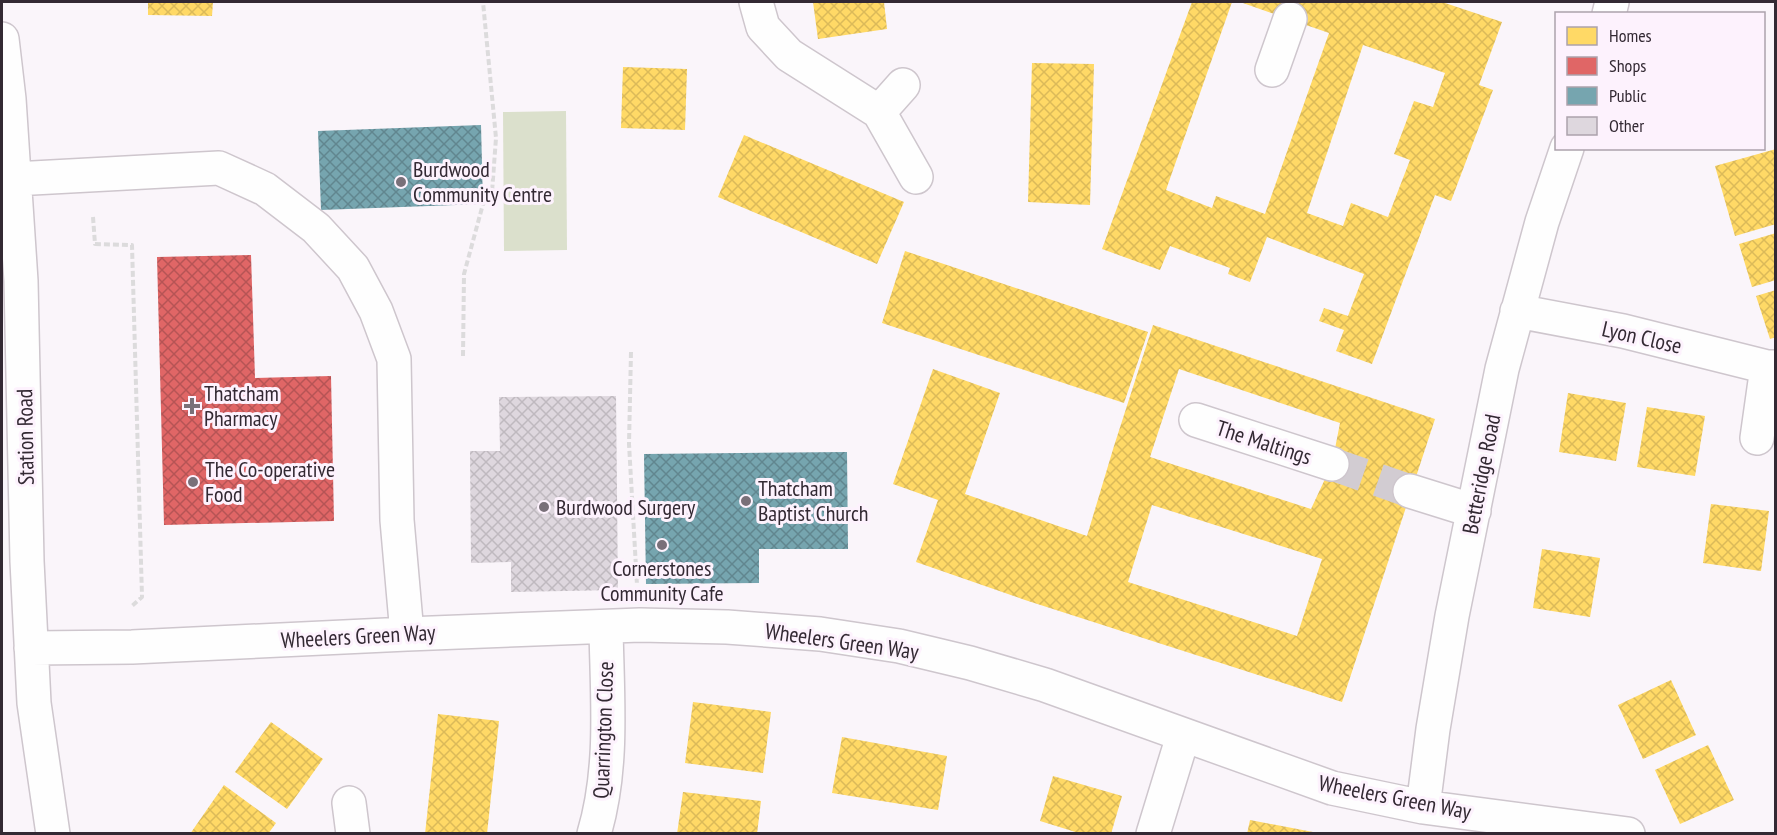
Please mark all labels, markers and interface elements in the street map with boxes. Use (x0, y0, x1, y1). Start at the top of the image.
legend (1555, 12, 1765, 150)
text: Homes (1609, 24, 1652, 47)
text: Shops (1609, 54, 1646, 77)
text: Public (1609, 84, 1647, 107)
text: Other (1609, 114, 1644, 137)
place label: Burdwood Community Centre (413, 155, 552, 208)
marker: Burdwood Community Centre (394, 175, 408, 189)
street label: Lyon Close (1600, 314, 1684, 360)
place label: Thatcham Pharmacy (204, 379, 279, 432)
street label: Station Road (10, 389, 40, 485)
marker: Thatcham Pharmacy (185, 399, 199, 413)
street label: Betteridge Road (1456, 412, 1506, 536)
street label: The Maltings (1213, 413, 1315, 471)
place label: The Co-operative Food (205, 455, 335, 508)
place label: Thatcham Baptist Church (758, 474, 869, 527)
marker: The Co-operative Food (186, 475, 200, 489)
place label: Burdwood Surgery (556, 493, 696, 521)
marker: Thatcham Baptist Church (739, 494, 753, 508)
marker: Burdwood Surgery (537, 500, 551, 514)
marker: Cornerstones Community Cafe (655, 538, 669, 552)
place label: Cornerstones Community Cafe (601, 554, 723, 607)
street label: Wheelers Green Way (763, 616, 921, 666)
street label: Wheelers Green Way (280, 618, 437, 654)
street label: Quarrington Close (587, 661, 619, 799)
street label: Wheelers Green Way (1316, 768, 1474, 826)

